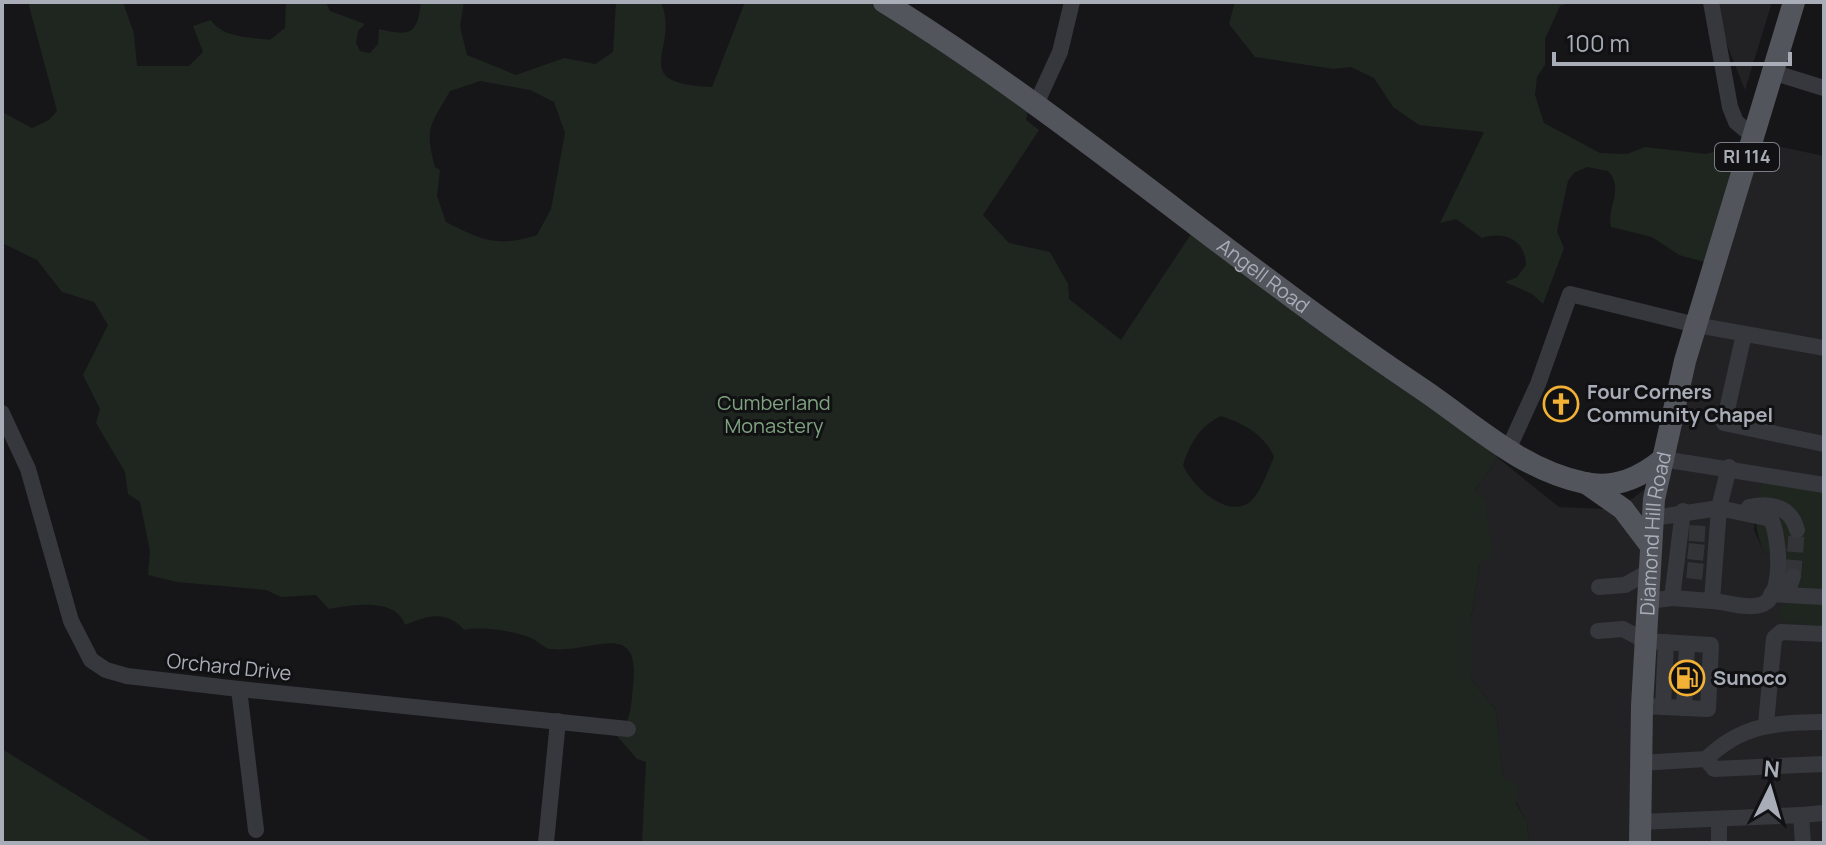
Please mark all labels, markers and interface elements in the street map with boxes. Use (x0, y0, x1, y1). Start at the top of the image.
scale bar (1554, 16, 1790, 66)
text: 100 m (1566, 26, 1630, 59)
road number: RI 114 (1715, 143, 1779, 171)
street label: Angell Road (1212, 232, 1315, 319)
place label: Four Corners Community Chapel (1587, 378, 1773, 428)
church icon: Four Corners Community Chapel (1542, 385, 1580, 423)
park label: Cumberland Monastery (717, 389, 831, 439)
street label: Diamond Hill Road (1633, 449, 1677, 616)
street label: Orchard Drive (165, 647, 293, 686)
fuel station icon: Sunoco (1668, 659, 1706, 697)
place label: Sunoco (1713, 664, 1787, 691)
north arrow (1730, 749, 1810, 829)
text: N (1763, 753, 1781, 785)

